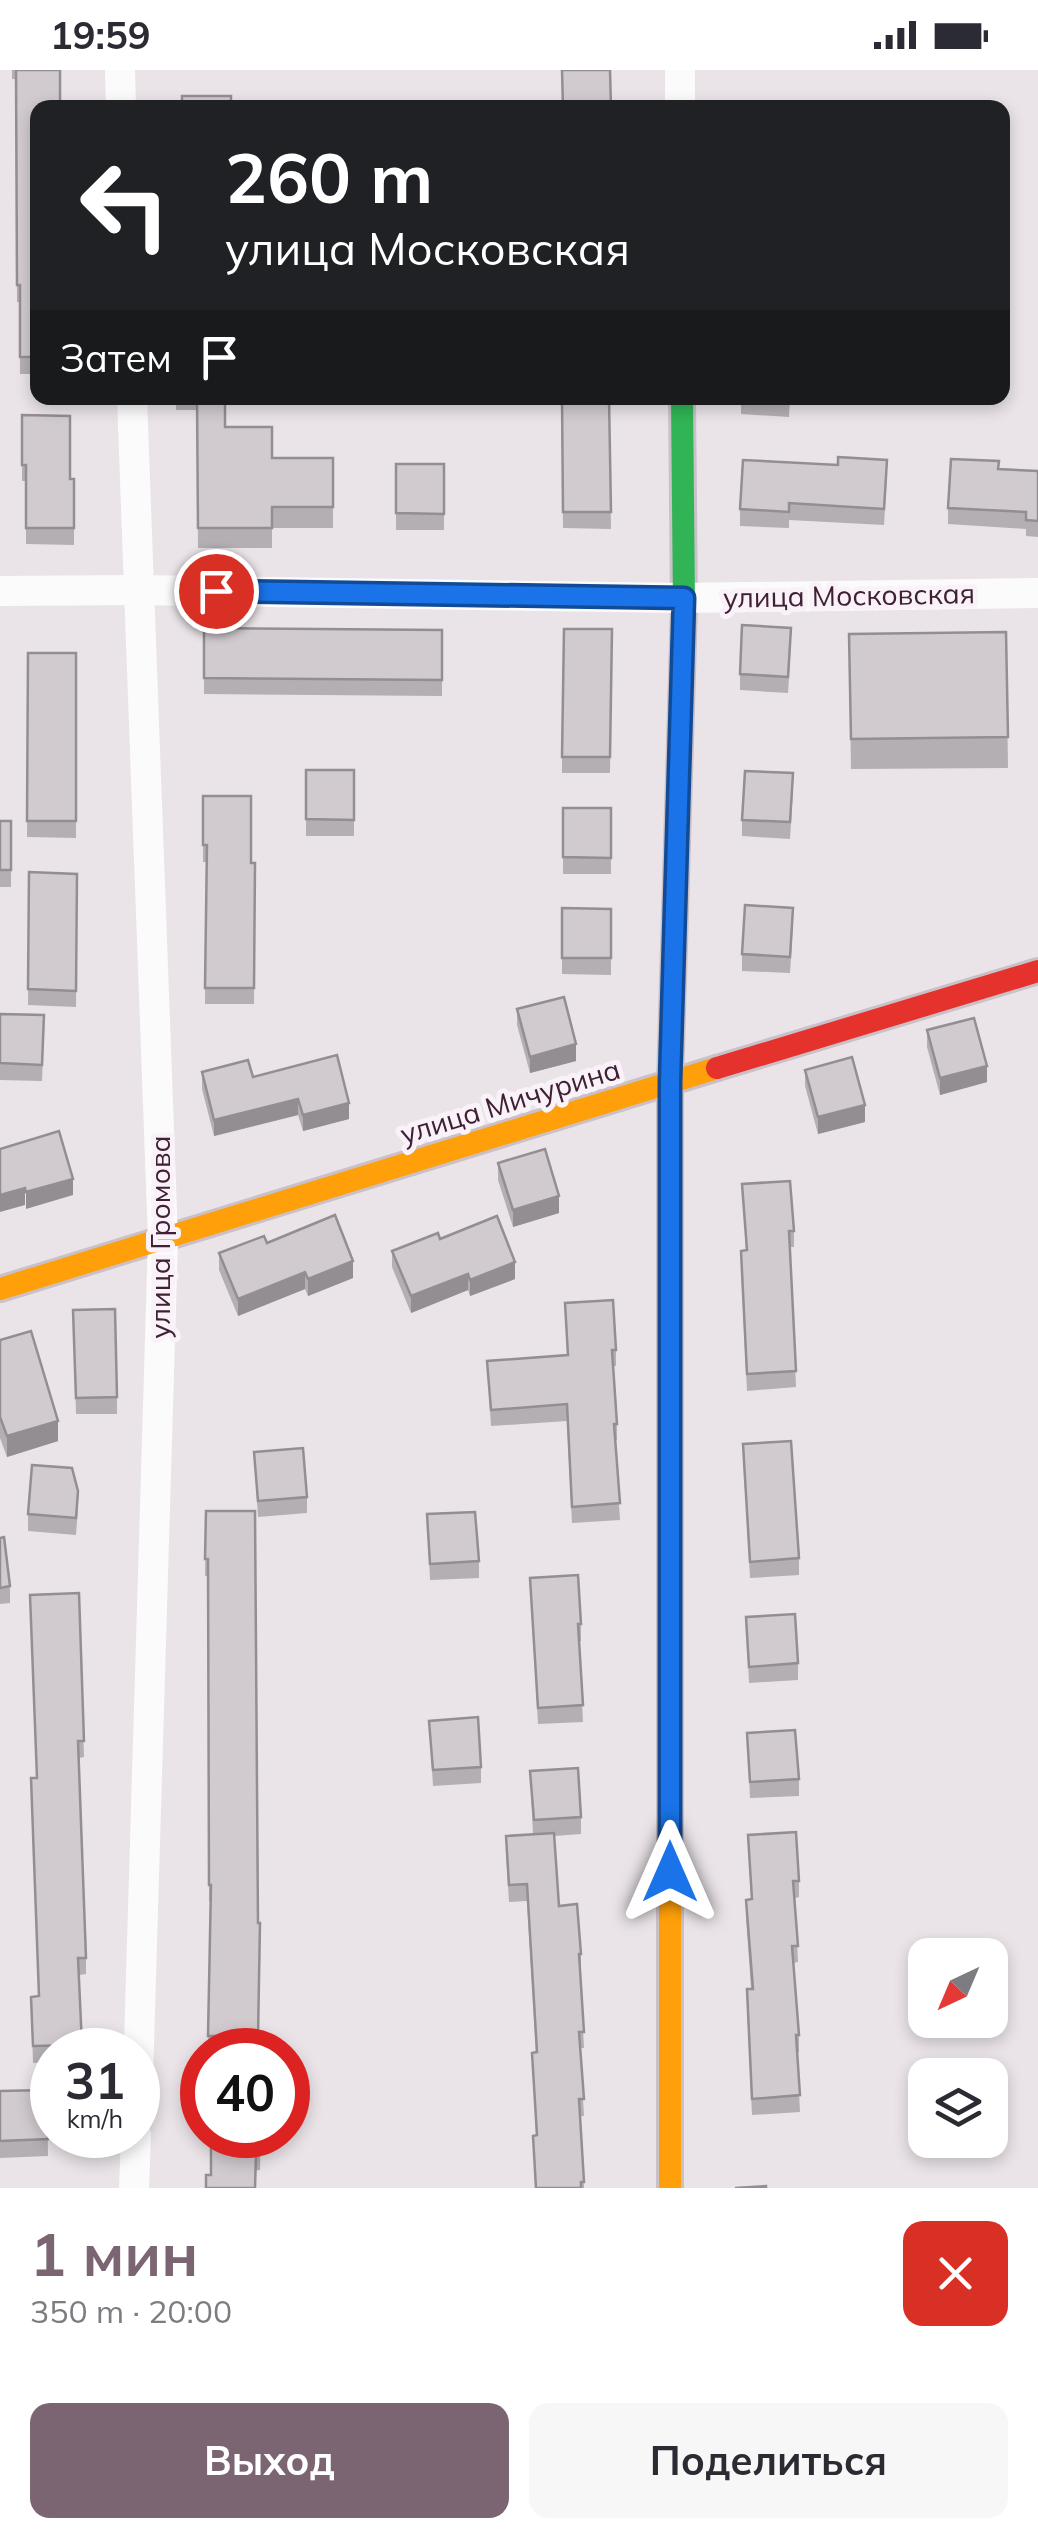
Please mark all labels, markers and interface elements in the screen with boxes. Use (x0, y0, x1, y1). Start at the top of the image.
text: 19:59 (50, 11, 151, 59)
text: 260 m (225, 133, 433, 221)
icon: left (60, 140, 190, 270)
text: улица Московская (225, 220, 630, 276)
icon: arrive (192, 330, 247, 385)
text: Затем (60, 334, 172, 382)
pin (174, 549, 259, 634)
icon: arrive (189, 564, 244, 619)
street label: улица Московская (723, 575, 975, 615)
street label: улица Мичурина (396, 1051, 624, 1151)
street label: улица Громова (142, 1135, 177, 1339)
position arrow (618, 1820, 722, 1924)
north arrow (908, 1938, 1008, 2038)
map controls (908, 1938, 1008, 2158)
speed limit sign: 40 (180, 2028, 310, 2158)
text: 31 (65, 2049, 125, 2112)
button: layers (908, 2058, 1008, 2158)
text: km/h (67, 2103, 123, 2134)
text: 1 мин (30, 2216, 198, 2291)
button: close (903, 2221, 1008, 2326)
text: 350 m · 20:00 (30, 2291, 232, 2331)
button: Выход (30, 2403, 509, 2518)
button: Поделиться (529, 2403, 1008, 2518)

